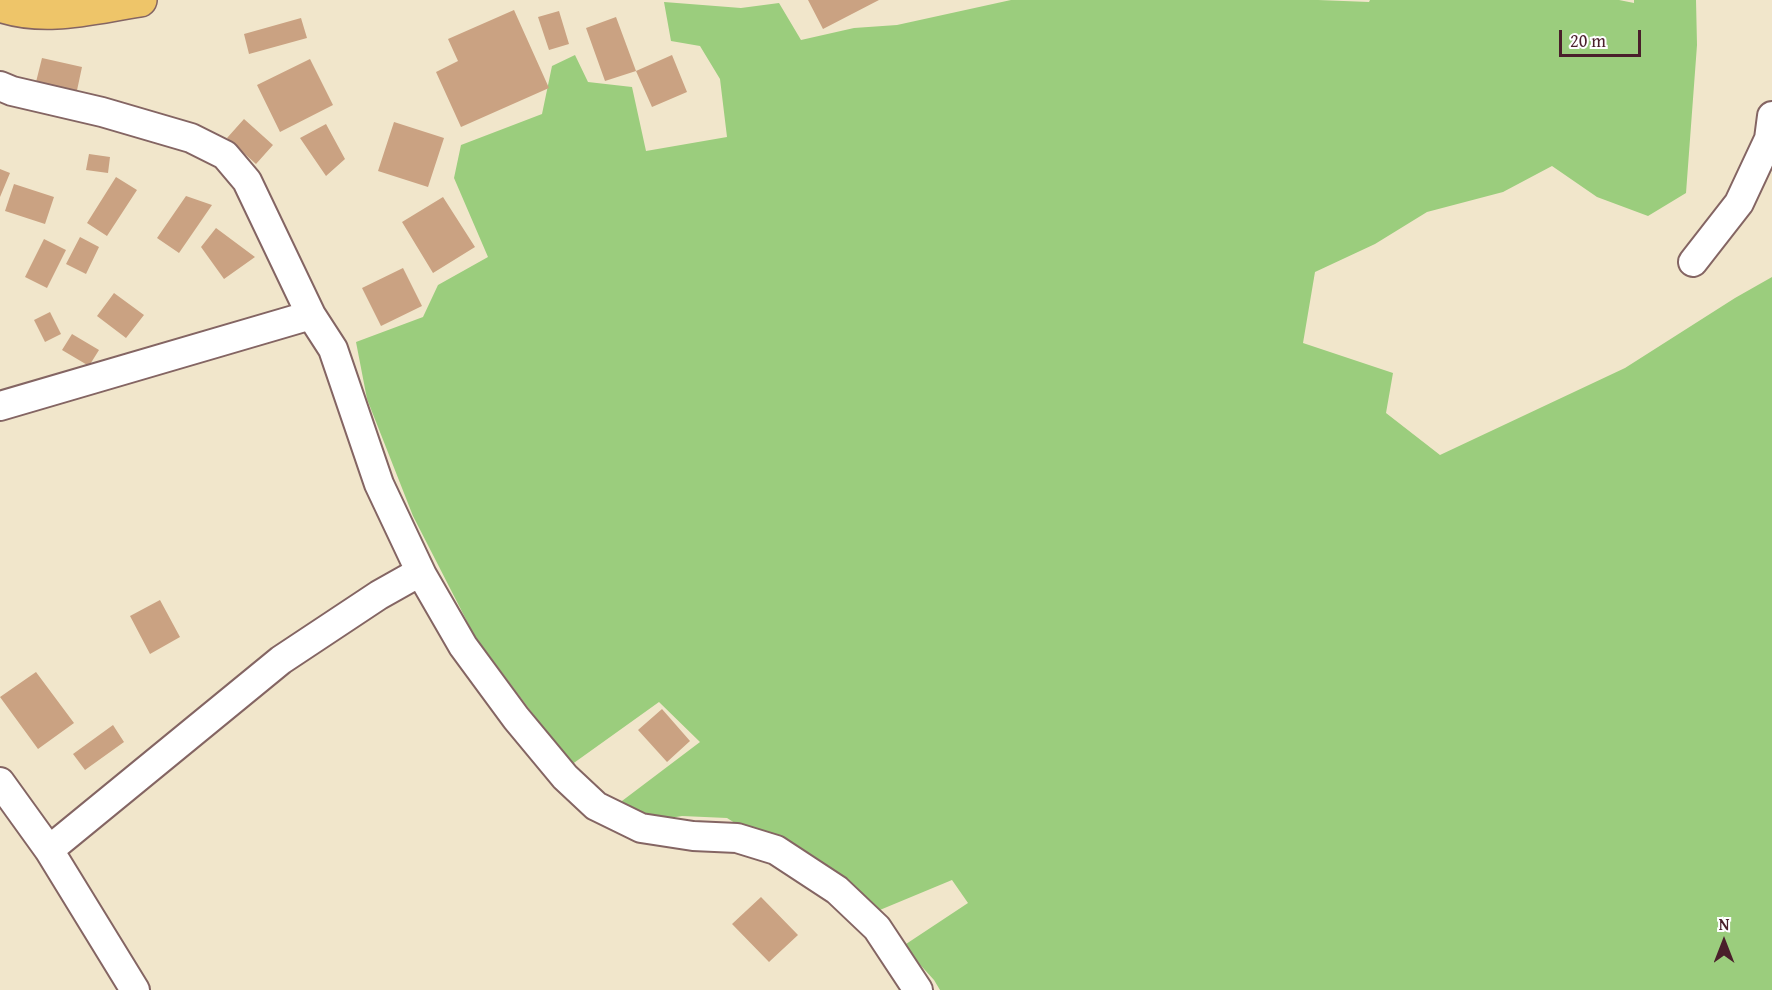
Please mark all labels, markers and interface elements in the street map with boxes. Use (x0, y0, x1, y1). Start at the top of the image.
scale bar (1562, 18, 1644, 56)
text: 20 m (1570, 27, 1606, 54)
north arrow (1694, 912, 1754, 972)
text: N (1719, 912, 1729, 936)

